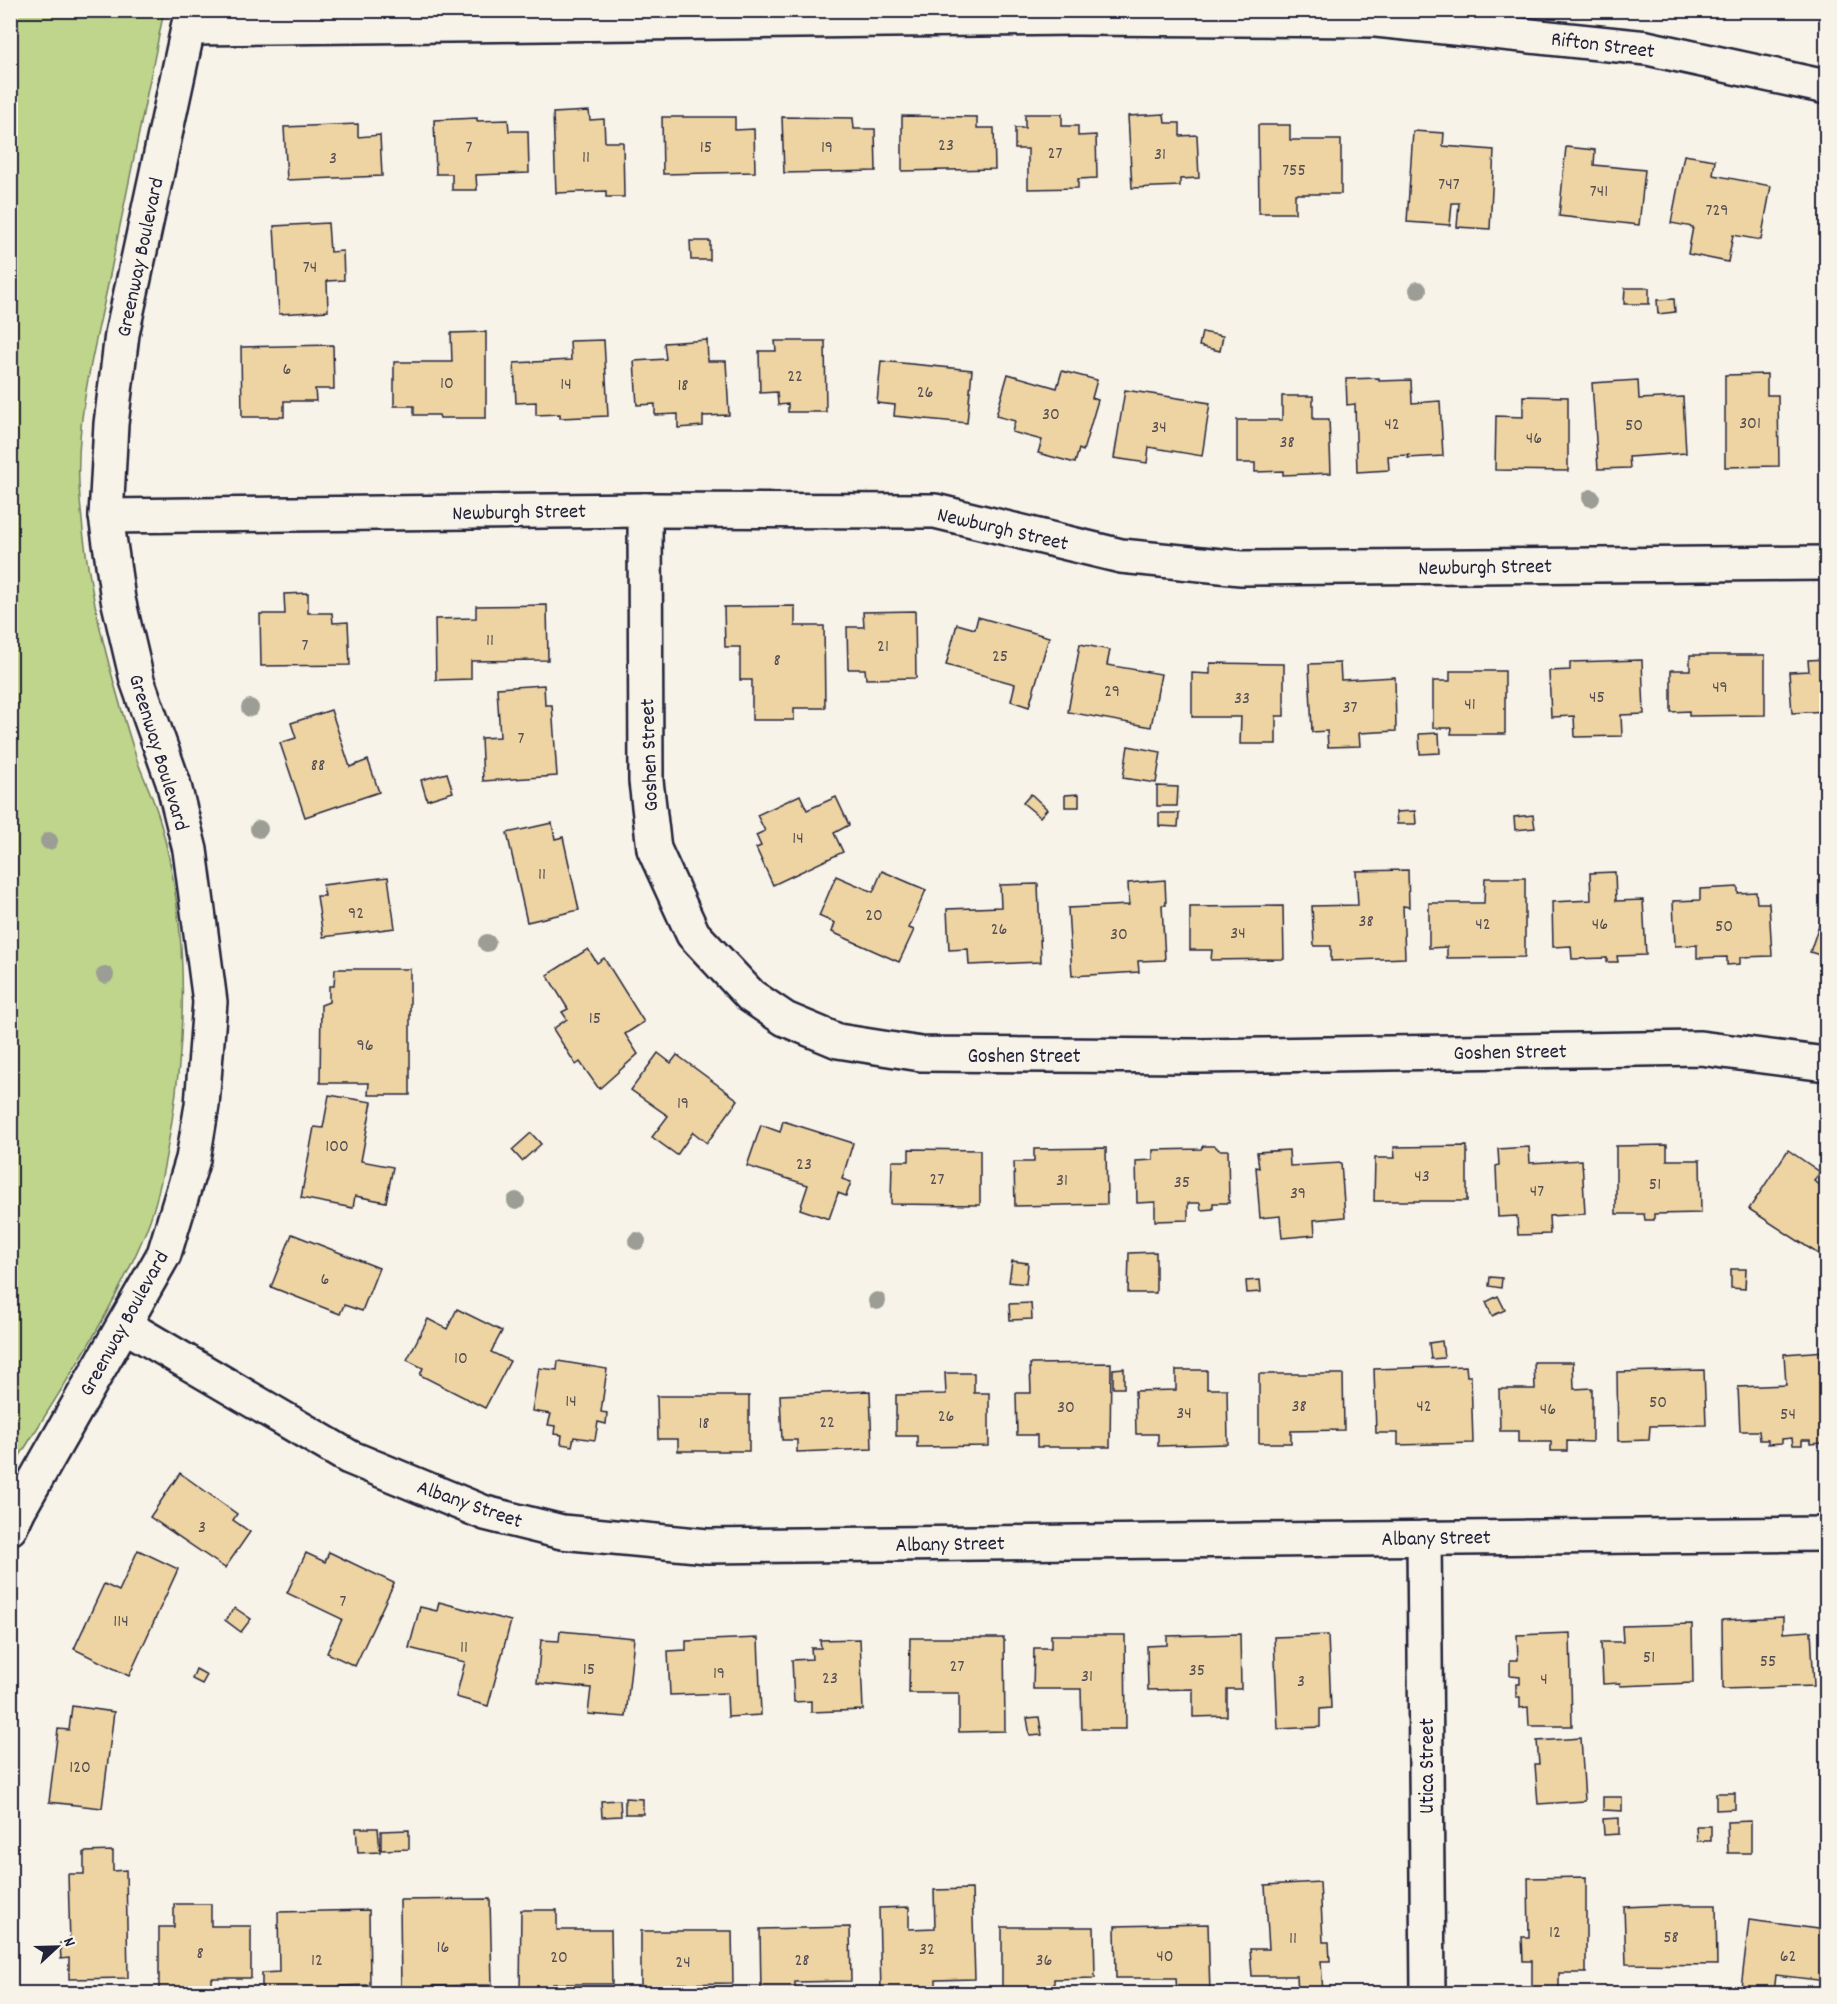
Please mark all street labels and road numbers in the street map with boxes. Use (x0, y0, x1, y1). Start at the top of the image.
street label: Rifton Street (1549, 26, 1656, 68)
street label: Greenway Boulevard (110, 175, 173, 340)
street label: Newburgh Street (452, 498, 586, 530)
street label: Newburgh Street (934, 501, 1071, 561)
street label: Newburgh Street (1418, 553, 1552, 585)
street label: Greenway Boulevard (119, 671, 195, 835)
street label: Goshen Street (634, 698, 668, 812)
street label: Goshen Street (1453, 1038, 1567, 1070)
street label: Goshen Street (967, 1043, 1081, 1073)
street label: Greenway Boulevard (73, 1246, 178, 1403)
street label: Albany Street (412, 1474, 526, 1538)
street label: Albany Street (1381, 1524, 1491, 1556)
street label: Albany Street (895, 1530, 1005, 1562)
street label: Utica Street (1414, 1718, 1444, 1814)

